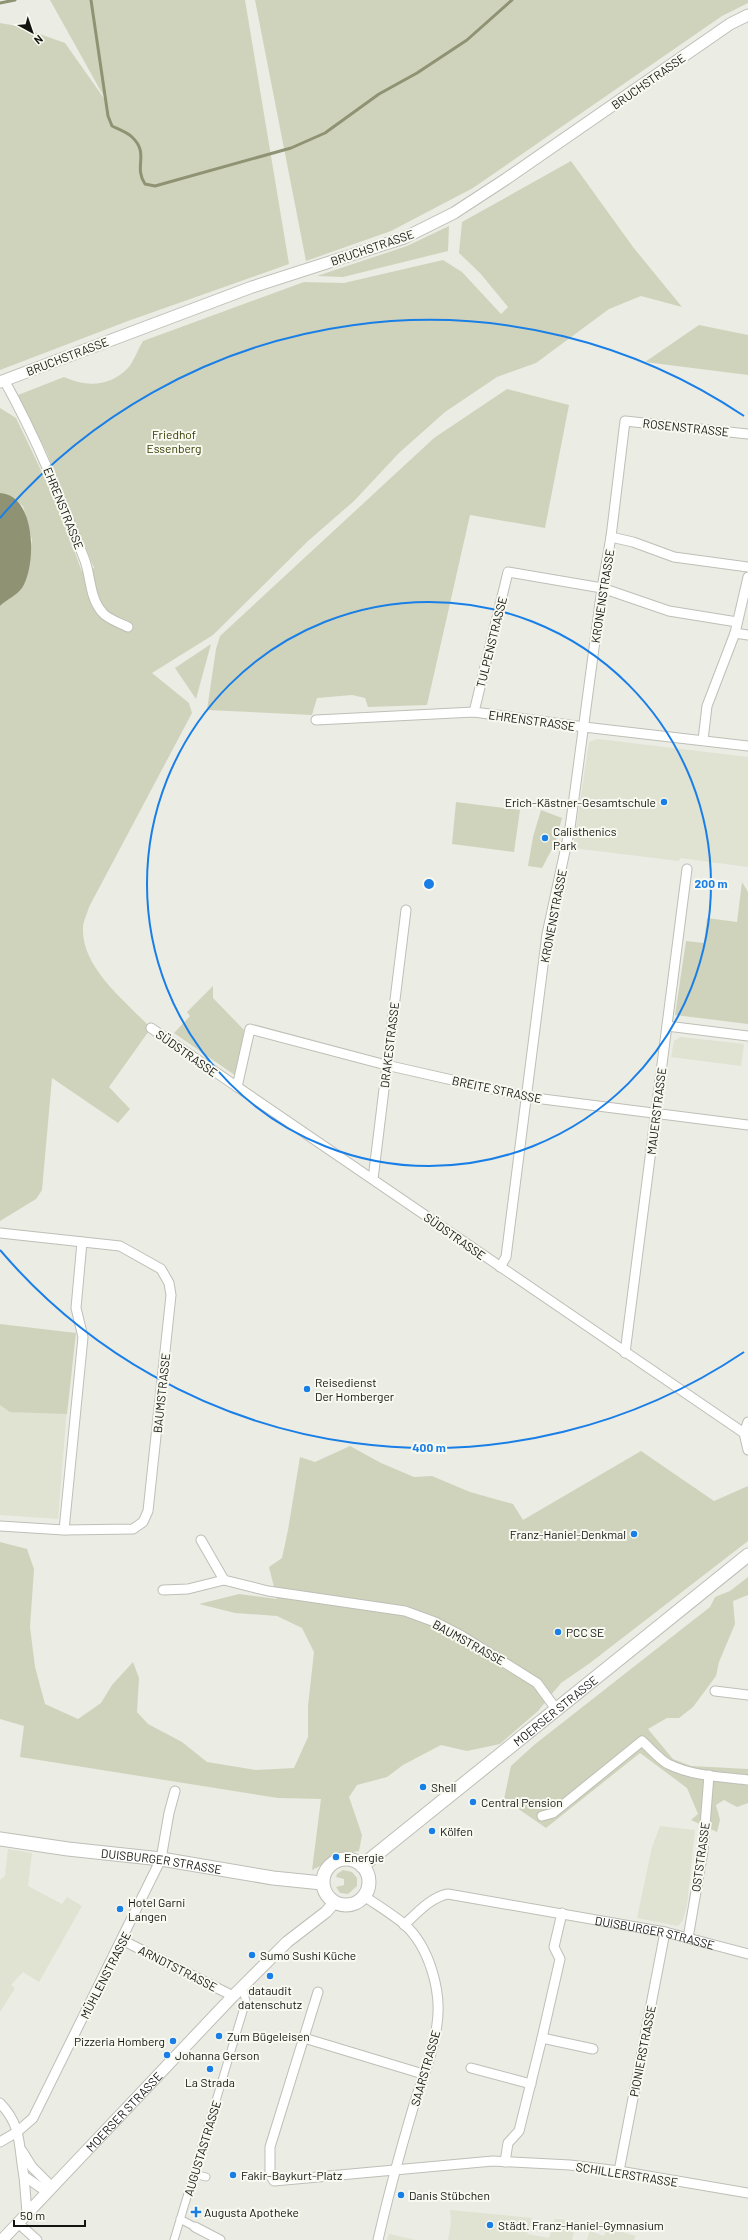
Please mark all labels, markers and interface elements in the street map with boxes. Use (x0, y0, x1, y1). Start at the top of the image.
north arrow (12, 12, 52, 52)
text: N (32, 33, 46, 47)
street label: BRUCHSTRASSE (608, 50, 688, 112)
street label: BRUCHSTRASSE (329, 226, 415, 268)
street label: BRUCHSTRASSE (24, 334, 110, 378)
street label: ROSENSTRASSE (642, 416, 730, 438)
park label: Friedhof Essenberg (147, 427, 202, 455)
street label: EHRENSTRASSE (41, 465, 87, 551)
street label: KRONENSTRASSE (588, 548, 616, 644)
street label: TULPENSTRASSE (473, 595, 509, 689)
street label: EHRENSTRASSE (488, 707, 576, 733)
place label: Erich-Kästner-Gesamtschule (505, 795, 656, 809)
marker: Erich-Kästner-Gesamtschule (659, 797, 669, 807)
place label: Calisthenics Park (553, 824, 617, 852)
marker: Calisthenics Park (540, 833, 550, 843)
street label: KRONENSTRASSE (537, 868, 569, 964)
text: 200 m (695, 876, 727, 890)
centre of rings (422, 877, 436, 891)
street label: DRAKESTRASSE (377, 1001, 401, 1089)
street label: SÜDSTRASSE (154, 1027, 220, 1079)
street label: MAUERSTRASSE (644, 1067, 668, 1155)
street label: BREITE STRASSE (451, 1073, 543, 1105)
street label: SÜDSTRASSE (422, 1210, 488, 1262)
street label: BAUMSTRASSE (150, 1352, 172, 1434)
place label: Reisedienst Der Homberger (315, 1375, 395, 1403)
marker: Reisedienst Der Homberger (302, 1384, 312, 1394)
text: 400 m (412, 1440, 446, 1454)
place label: Franz-Haniel-Denkmal (510, 1527, 626, 1541)
marker: Franz-Haniel-Denkmal (629, 1529, 639, 1539)
street label: BAUMSTRASSE (430, 1616, 508, 1668)
place label: PCC SE (566, 1625, 604, 1639)
marker: PCC SE (553, 1627, 563, 1637)
street label: MOERSER STRASSE (510, 1672, 600, 1749)
place label: Shell (431, 1780, 456, 1794)
marker: Shell (418, 1782, 428, 1792)
place label: Central Pension (481, 1795, 563, 1809)
marker: Central Pension (468, 1797, 478, 1807)
street label: OSTSTRASSE (688, 1821, 712, 1893)
place label: Kölfen (440, 1824, 473, 1838)
marker: Kölfen (427, 1826, 437, 1836)
street label: DUISBURGER STRASSE (100, 1846, 223, 1876)
place label: Energie (344, 1850, 384, 1864)
marker: Energie (331, 1852, 341, 1862)
place label: Hotel Garni Langen (128, 1895, 185, 1923)
marker: Hotel Garni Langen (115, 1904, 125, 1914)
street label: DUISBURGER STRASSE (594, 1913, 716, 1952)
street label: MÜHLENSTRASSE (77, 1929, 133, 2021)
street label: ARNDTSTRASSE (136, 1942, 220, 1994)
place label: Sumo Sushi Küche (260, 1948, 356, 1962)
marker: Sumo Sushi Küche (247, 1950, 257, 1960)
marker: dataudit datenschutz (265, 1971, 275, 1981)
place label: dataudit datenschutz (238, 1983, 302, 2011)
street label: PIONIERSTRASSE (626, 2004, 658, 2098)
street label: SAARSTRASSE (407, 2028, 443, 2108)
place label: Zum Bügeleisen (227, 2029, 310, 2043)
marker: Zum Bügeleisen (214, 2031, 224, 2041)
place label: Pizzeria Homberg (74, 2034, 165, 2048)
marker: Pizzeria Homberg (168, 2036, 178, 2046)
place label: Johanna Gerson (175, 2048, 259, 2062)
marker: Johanna Gerson (162, 2050, 172, 2060)
marker: La Strada (205, 2064, 215, 2074)
street label: MOERSER STRASSE (83, 2069, 165, 2154)
place label: La Strada (185, 2075, 235, 2089)
street label: AUGUSTASTRASSE (181, 2099, 223, 2197)
street label: SCHILLERSTRASSE (575, 2159, 679, 2189)
place label: Fakir-Baykurt-Platz (241, 2168, 342, 2182)
marker: Fakir-Baykurt-Platz (228, 2170, 238, 2180)
place label: Danis Stübchen (409, 2188, 490, 2202)
marker: Danis Stübchen (396, 2190, 406, 2200)
scale bar (14, 2202, 85, 2228)
place label: Augusta Apotheke (204, 2205, 299, 2219)
marker: Augusta Apotheke (191, 2207, 201, 2217)
text: 50 m (20, 2208, 45, 2222)
place label: Städt. Franz-Haniel-Gymnasium (498, 2218, 664, 2232)
marker: Städt. Franz-Haniel-Gymnasium (485, 2220, 495, 2230)

